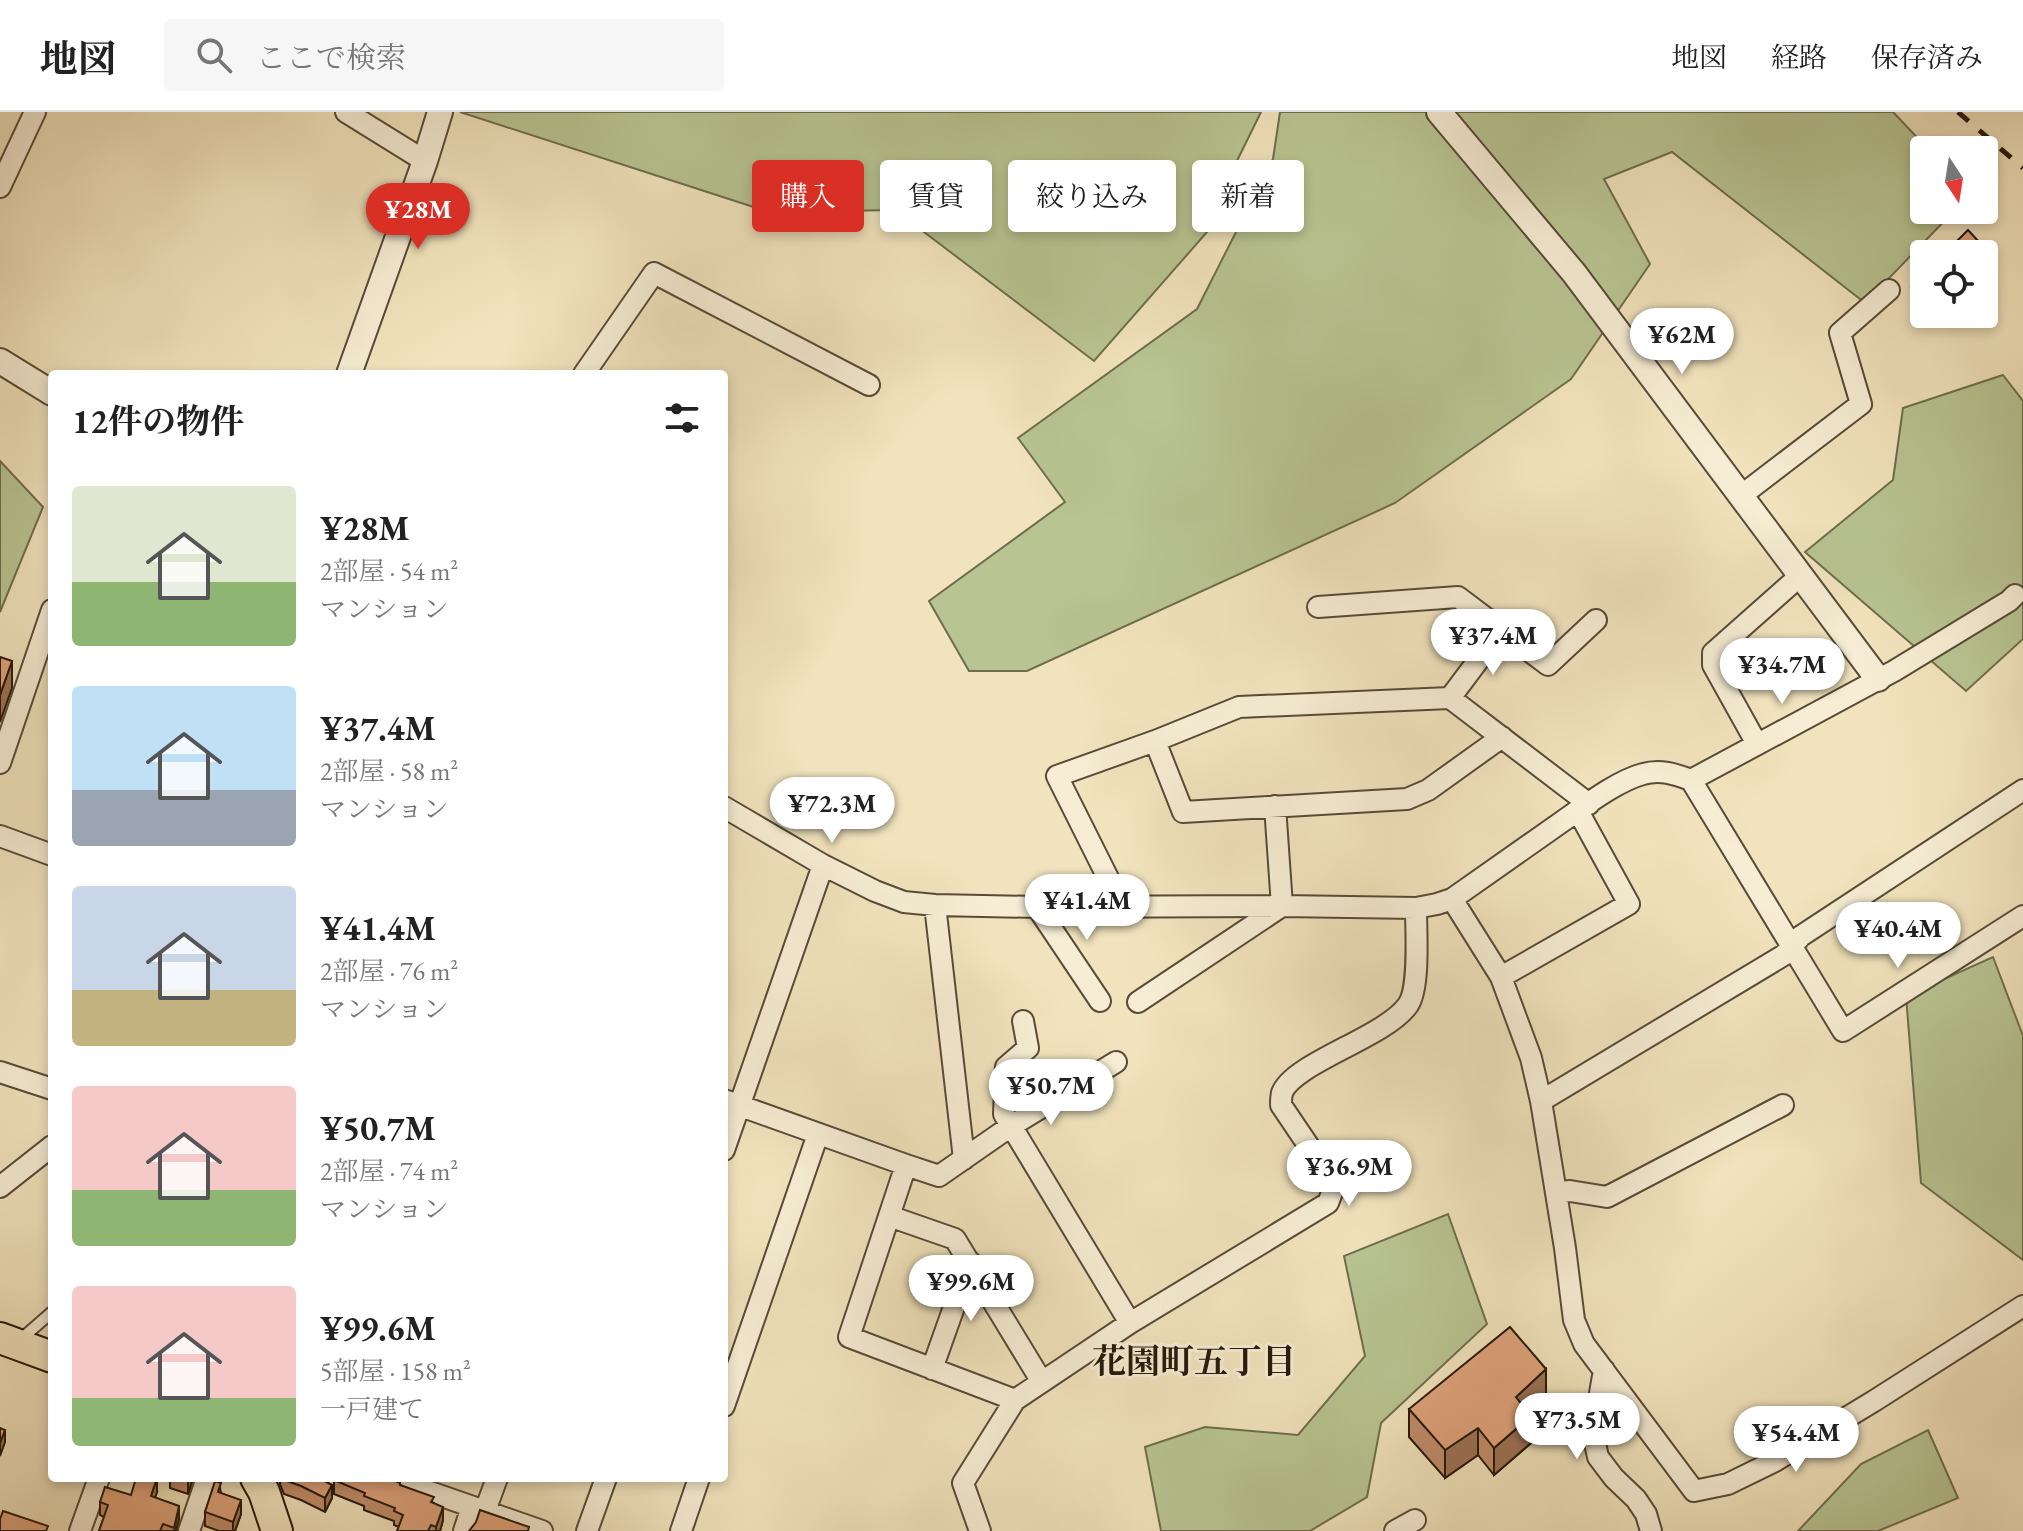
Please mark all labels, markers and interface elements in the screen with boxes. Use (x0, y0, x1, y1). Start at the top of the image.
search box (164, 19, 724, 91)
icon: search (192, 33, 236, 77)
text: 地図 (40, 34, 116, 83)
text: ここで検索 (256, 38, 406, 77)
text: 地図 (1671, 39, 1727, 75)
text: 経路 (1771, 39, 1827, 75)
text: 保存済み (1871, 39, 1983, 75)
north arrow (1910, 136, 1998, 224)
map controls (1910, 136, 1998, 328)
chip: 購入 (752, 160, 864, 232)
chip: 賃貸 (880, 160, 992, 232)
chip: 絞り込み (1008, 160, 1176, 232)
chip: 新着 (1192, 160, 1304, 232)
pin: ¥28M (371, 183, 465, 251)
text: ¥28M (384, 192, 452, 226)
button: locate (1910, 240, 1998, 328)
pin: ¥62M (1635, 308, 1729, 376)
text: ¥62M (1648, 317, 1716, 351)
icon: filters (660, 396, 704, 440)
text: 12件の物件 (72, 399, 244, 443)
text: ¥28M (320, 506, 409, 550)
icon: home (136, 518, 232, 614)
text: 2部屋 · 54 m² (320, 554, 458, 588)
text: マンション (320, 592, 449, 626)
pin: ¥37.4M (1428, 609, 1558, 677)
text: ¥37.4M (1449, 618, 1537, 652)
pin: ¥34.7M (1717, 638, 1847, 706)
text: ¥34.7M (1738, 647, 1826, 681)
text: ¥37.4M (320, 706, 436, 750)
icon: home (136, 718, 232, 814)
text: 2部屋 · 58 m² (320, 754, 458, 788)
pin: ¥72.3M (767, 777, 897, 845)
text: ¥72.3M (788, 786, 876, 820)
text: マンション (320, 792, 449, 826)
pin: ¥41.4M (1022, 874, 1152, 942)
text: ¥41.4M (1043, 883, 1131, 917)
pin: ¥40.4M (1833, 902, 1963, 970)
text: ¥41.4M (320, 906, 436, 950)
text: ¥40.4M (1854, 911, 1942, 945)
icon: home (136, 918, 232, 1014)
text: 2部屋 · 76 m² (320, 954, 458, 988)
text: マンション (320, 992, 449, 1026)
pin: ¥50.7M (986, 1059, 1116, 1127)
text: ¥50.7M (1007, 1068, 1095, 1102)
text: ¥50.7M (320, 1106, 436, 1150)
icon: home (136, 1118, 232, 1214)
pin: ¥36.9M (1284, 1140, 1414, 1208)
text: ¥36.9M (1305, 1149, 1393, 1183)
text: 2部屋 · 74 m² (320, 1154, 458, 1188)
text: マンション (320, 1192, 449, 1226)
pin: ¥99.6M (906, 1255, 1036, 1323)
text: ¥99.6M (927, 1264, 1015, 1298)
text: ¥99.6M (320, 1306, 436, 1350)
icon: home (136, 1318, 232, 1414)
district label: 花園町五丁目 (1092, 1339, 1296, 1383)
text: 5部屋 · 158 m² (320, 1354, 471, 1388)
text: 一戸建て (320, 1392, 424, 1426)
pin: ¥73.5M (1512, 1393, 1642, 1461)
text: ¥73.5M (1533, 1402, 1621, 1436)
pin: ¥54.4M (1731, 1406, 1861, 1474)
text: ¥54.4M (1752, 1415, 1840, 1449)

